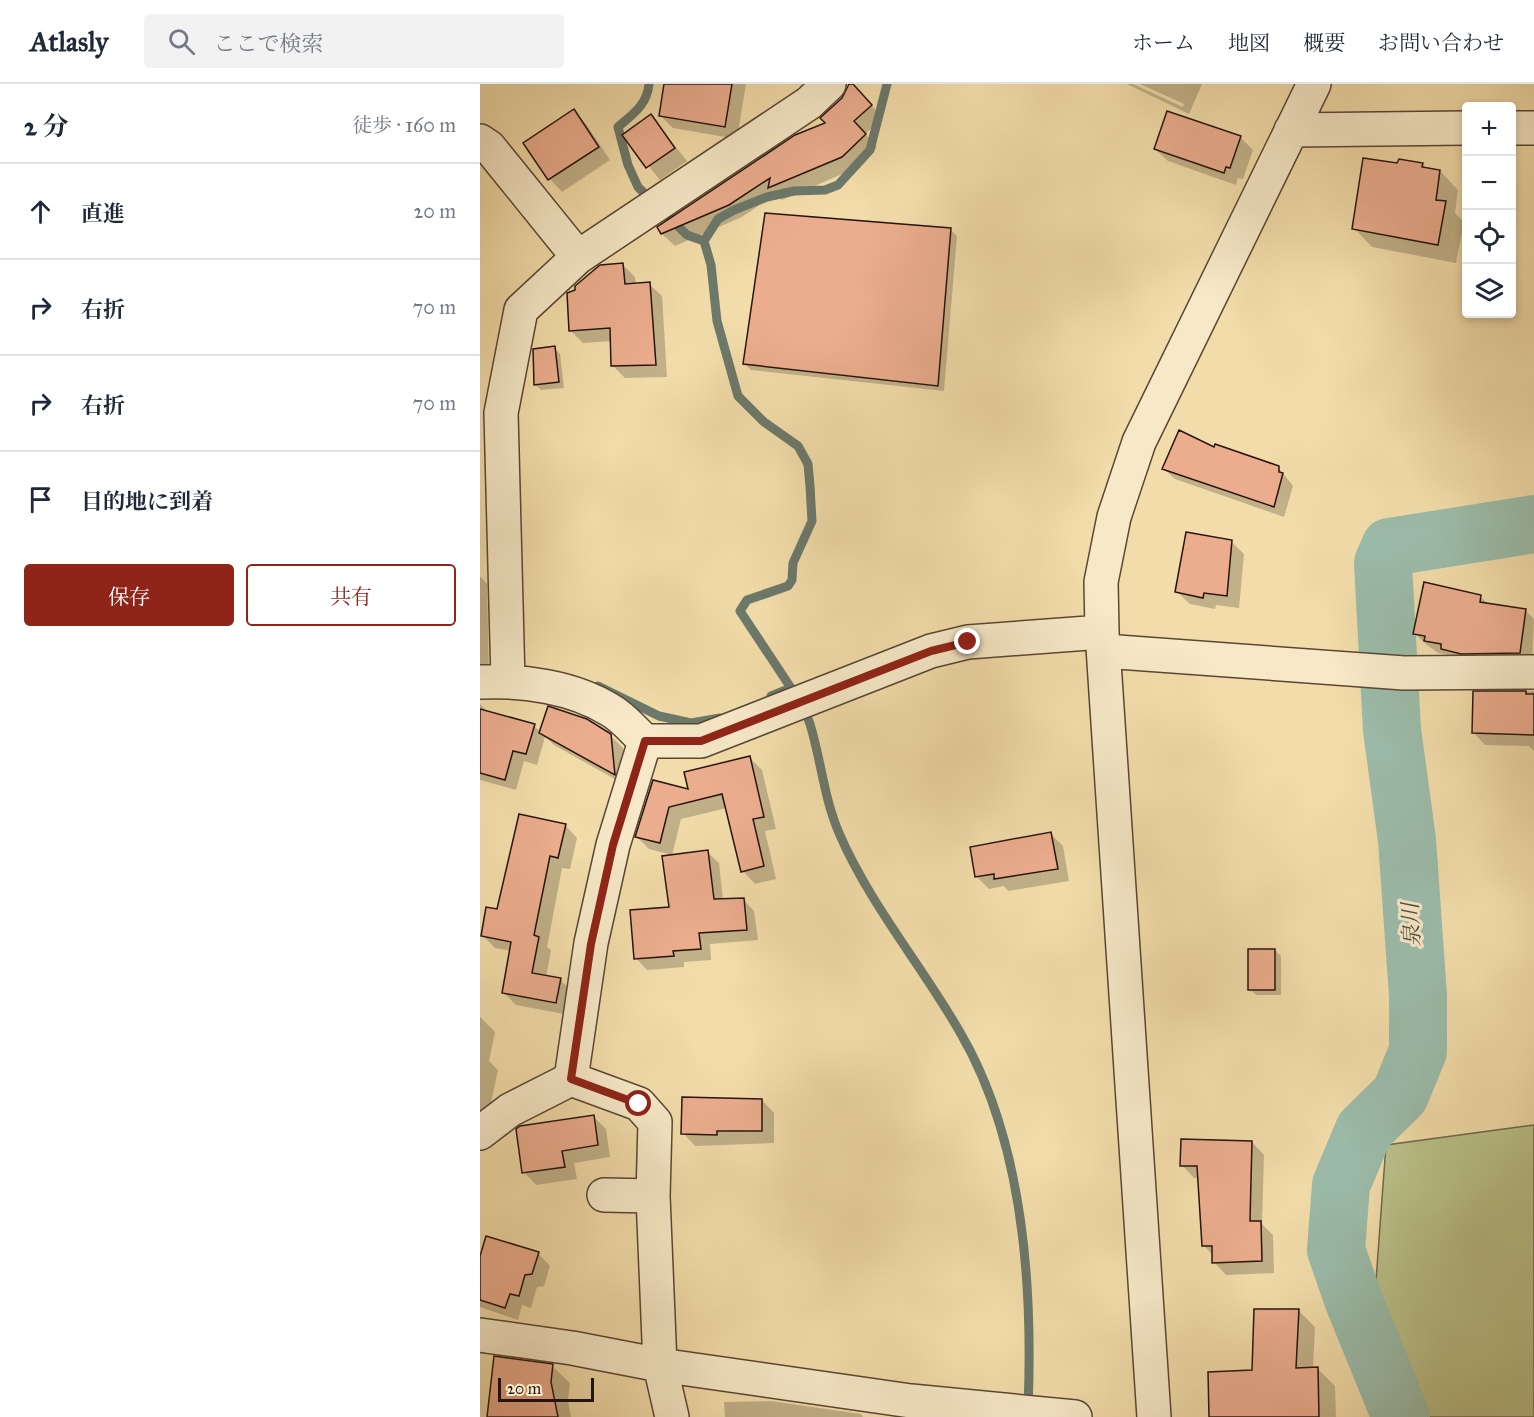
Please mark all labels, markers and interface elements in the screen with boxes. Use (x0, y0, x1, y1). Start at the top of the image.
search box (144, 14, 564, 68)
text: Atlasly (30, 24, 108, 59)
icon: search (165, 25, 198, 58)
text: ここで検索 (213, 30, 323, 57)
text: ホーム (1132, 30, 1195, 56)
text: 地図 (1228, 30, 1270, 56)
text: 概要 (1303, 30, 1345, 56)
text: お問い合わせ (1378, 30, 1504, 56)
map controls (1462, 102, 1516, 318)
button: + (1462, 102, 1516, 156)
text: 2 分 (24, 110, 68, 142)
text: 徒歩 · 160 m (352, 113, 456, 137)
button: − (1462, 156, 1516, 210)
icon: ahead (24, 195, 57, 228)
text: 20 m (413, 199, 456, 223)
text: 直進 (81, 200, 125, 227)
button: locate (1462, 210, 1516, 264)
button: layers (1462, 264, 1516, 318)
icon: right (24, 291, 57, 324)
text: 70 m (413, 295, 456, 319)
text: 右折 (81, 296, 125, 323)
icon: right (24, 387, 57, 420)
text: 70 m (413, 391, 456, 415)
text: 右折 (81, 392, 125, 419)
icon: arrive (24, 483, 57, 516)
text: 目的地に到着 (81, 488, 213, 515)
button: 保存 (24, 564, 234, 626)
button: 共有 (246, 564, 456, 626)
route end (954, 628, 980, 654)
water label: 泉川 (1396, 900, 1426, 948)
route start (625, 1090, 651, 1116)
scale bar (498, 1375, 594, 1402)
text: 20 m (507, 1379, 541, 1398)

